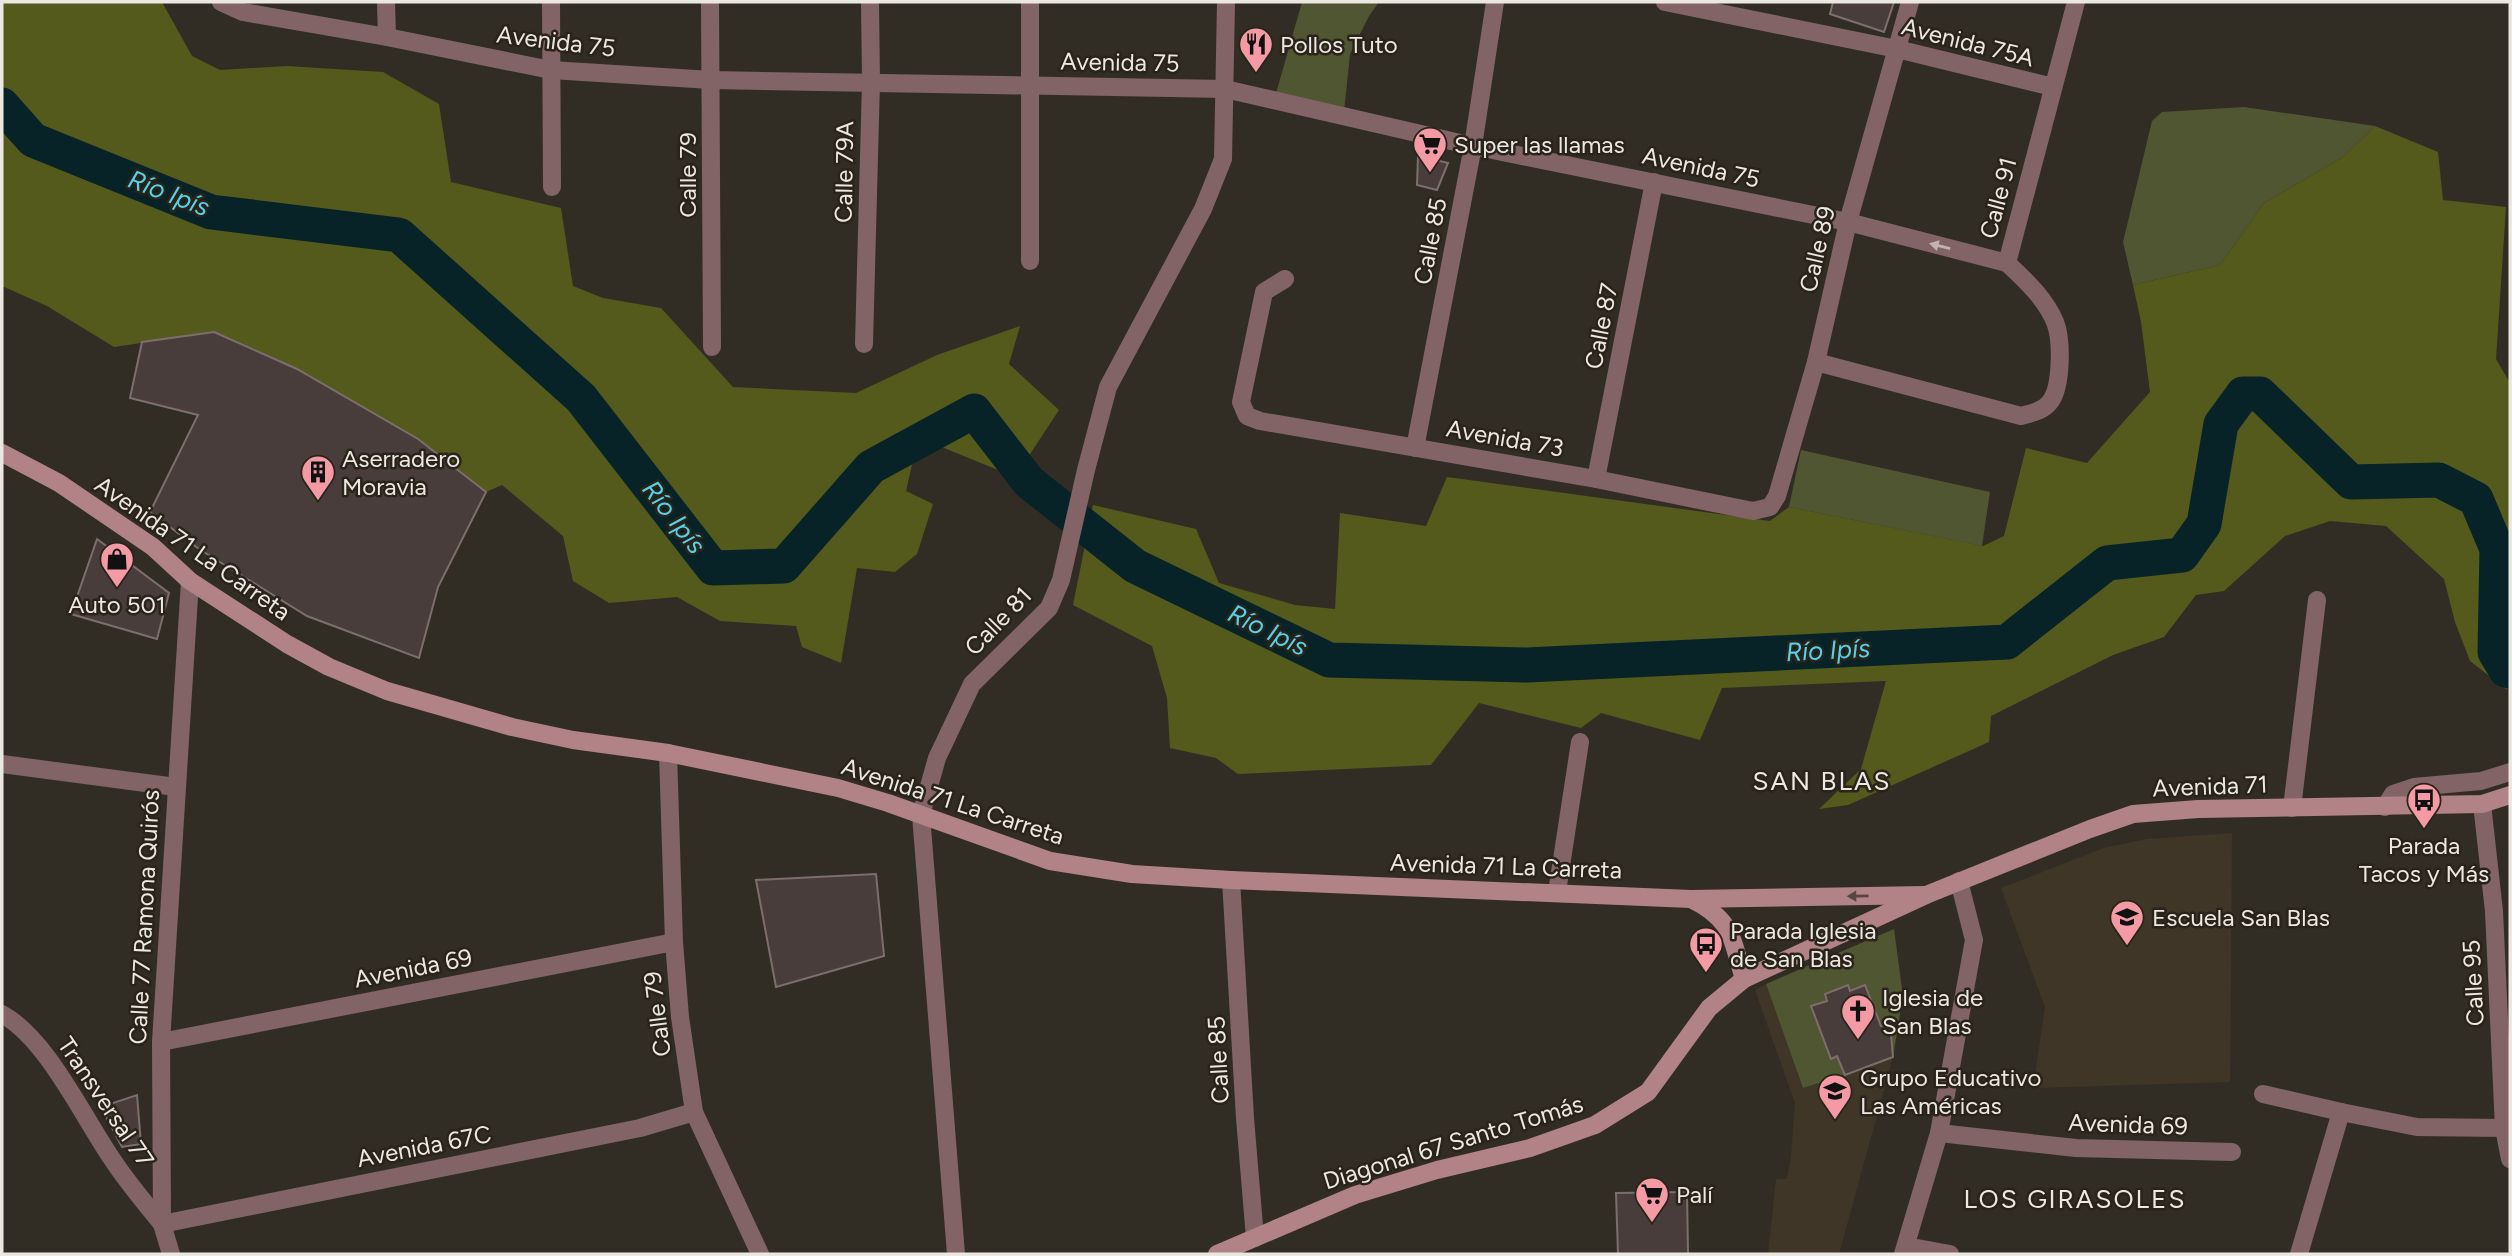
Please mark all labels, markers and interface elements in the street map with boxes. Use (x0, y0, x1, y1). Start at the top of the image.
street label: Avenida 75A (1899, 12, 2038, 73)
street label: Avenida 75 (495, 19, 617, 63)
restaurant icon: Pollos Tuto (1237, 25, 1275, 74)
place label: Pollos Tuto (1280, 30, 1398, 59)
street label: Avenida 75 (1060, 46, 1180, 78)
street label: Calle 79A (829, 120, 859, 223)
supermarket icon: Super las llamas (1411, 125, 1449, 174)
place label: Super las llamas (1454, 130, 1625, 159)
street label: Calle 79 (673, 132, 702, 218)
street label: Avenida 75 (1640, 140, 1762, 194)
street label: Calle 91 (1973, 154, 2023, 242)
water label: Río Ipís (124, 163, 214, 223)
street label: Calle 85 (1407, 195, 1453, 287)
street label: Calle 89 (1793, 203, 1841, 295)
one-way arrow (1929, 240, 1951, 251)
street label: Calle 87 (1578, 281, 1624, 371)
street label: Avenida 73 (1444, 413, 1566, 463)
place label: Aserradero Moravia (342, 444, 460, 501)
building icon: Aserradero Moravia (299, 453, 337, 502)
street label: Avenida 71 La Carreta (90, 470, 296, 626)
water label: Río Ipís (635, 474, 713, 560)
shop icon: Auto 501 (98, 540, 136, 589)
street label: Calle 81 (958, 581, 1038, 661)
place label: Auto 501 (68, 590, 166, 619)
water label: Río Ipís (1223, 597, 1313, 663)
water label: Río Ipís (1785, 632, 1871, 668)
street label: Avenida 71 La Carreta (838, 751, 1068, 851)
district label: SAN BLAS (1752, 765, 1892, 797)
street label: Avenida 71 (2152, 769, 2268, 803)
bus stop icon: Parada Tacos y Más (2405, 781, 2443, 830)
street label: Calle 77 Ramona Quirós (123, 789, 165, 1045)
place label: Parada Tacos y Más (2359, 831, 2489, 888)
street label: Avenida 71 La Carreta (1390, 847, 1622, 885)
one-way arrow (1847, 891, 1869, 902)
school or university icon: Escuela San Blas (2108, 898, 2146, 947)
place label: Escuela San Blas (2152, 903, 2330, 932)
place label: Parada Iglesia de San Blas (1730, 916, 1876, 973)
bus stop icon: Parada Iglesia de San Blas (1687, 925, 1725, 974)
street label: Calle 95 (2456, 939, 2490, 1027)
street label: Avenida 69 (352, 942, 474, 994)
street label: Calle 79 (637, 970, 677, 1058)
place label: Iglesia de San Blas (1882, 983, 1983, 1040)
church icon: Iglesia de San Blas (1839, 992, 1877, 1041)
street label: Calle 85 (1201, 1015, 1235, 1105)
street label: Transversal 77 (52, 1031, 160, 1173)
place label: Grupo Educativo Las Américas (1860, 1063, 2041, 1120)
school or university icon: Grupo Educativo Las Américas (1816, 1072, 1854, 1121)
street label: Diagonal 67 Santo Tomás (1320, 1089, 1586, 1195)
street label: Avenida 69 (2068, 1107, 2188, 1141)
street label: Avenida 67C (354, 1119, 494, 1173)
supermarket icon: Palí (1633, 1175, 1671, 1224)
place label: Palí (1676, 1180, 1714, 1209)
district label: LOS GIRASOLES (1964, 1183, 2186, 1215)

